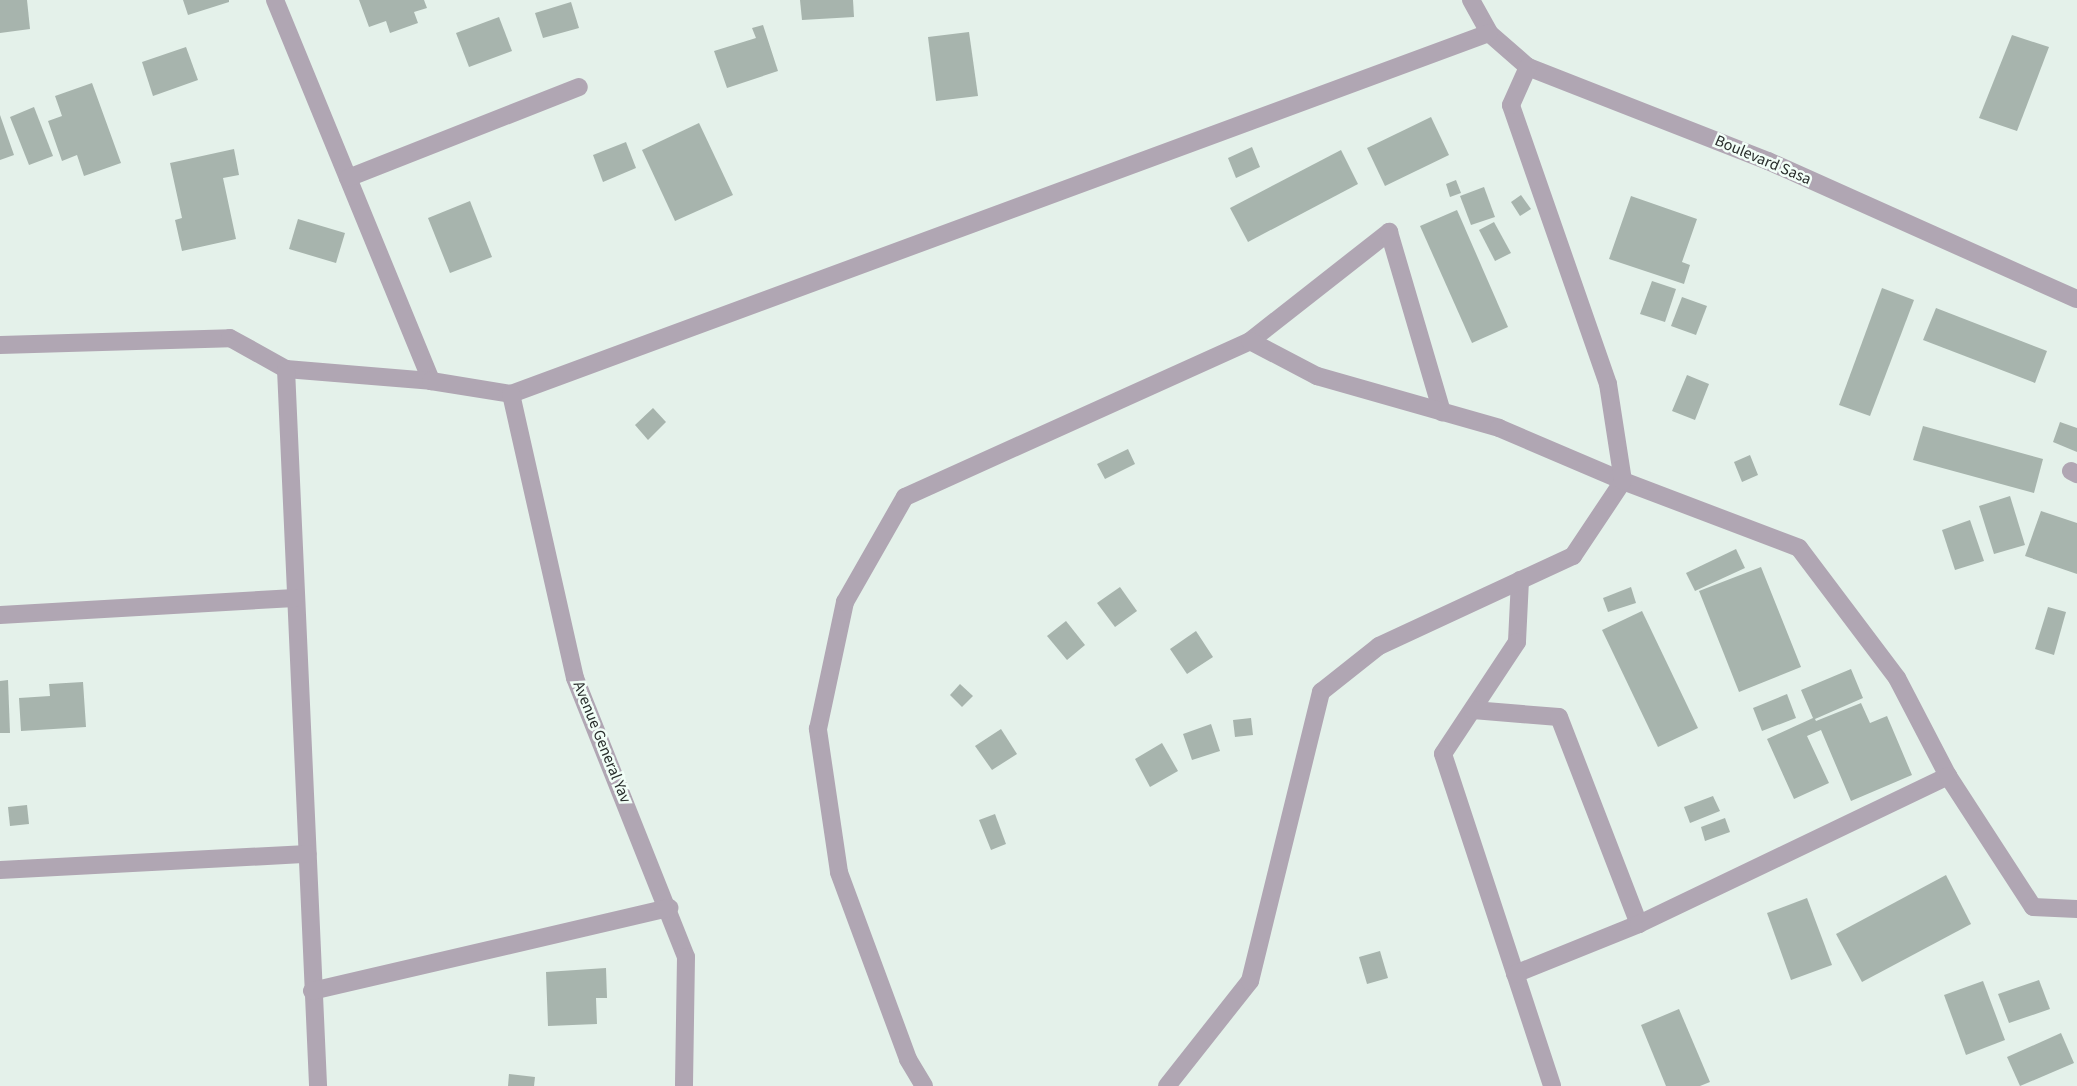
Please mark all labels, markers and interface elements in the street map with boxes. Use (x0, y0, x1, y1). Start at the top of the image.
street label: Boulevard Sasa (1712, 131, 1814, 189)
street label: Avenue General Yav (569, 678, 635, 806)

